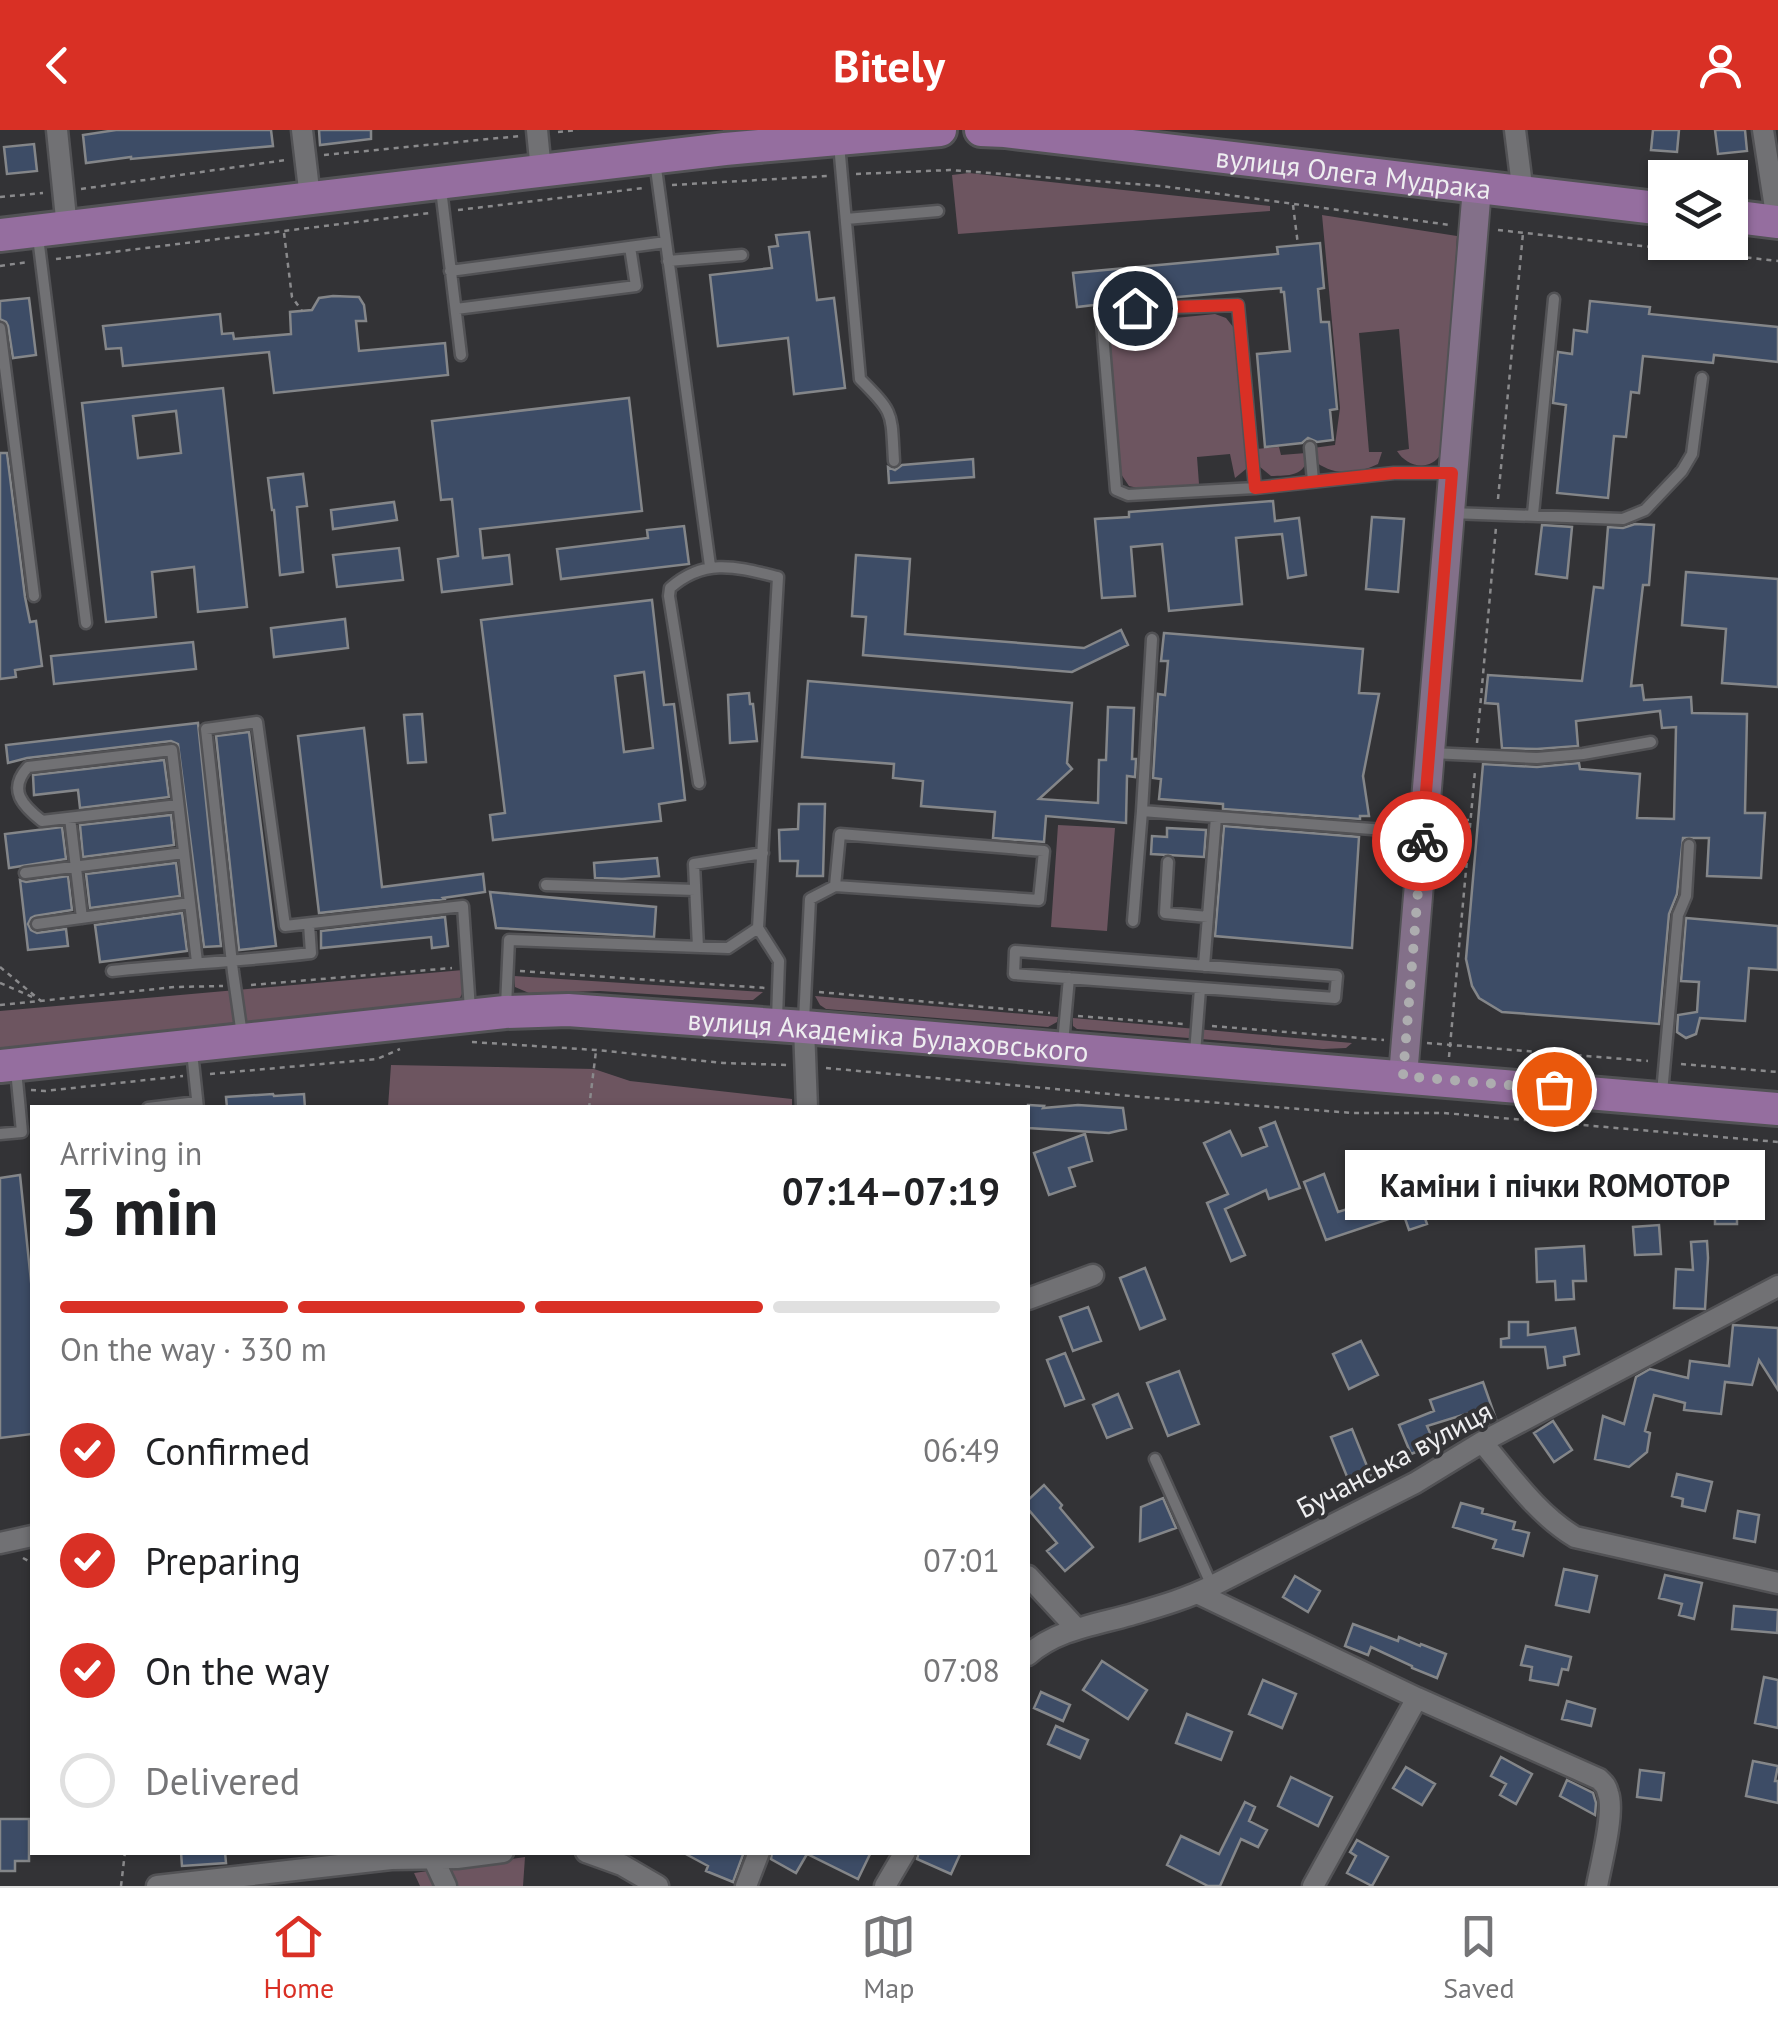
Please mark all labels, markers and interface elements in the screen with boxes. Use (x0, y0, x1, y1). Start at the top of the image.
text: Bitely (833, 36, 945, 94)
icon: back (30, 38, 85, 93)
icon: person (1693, 38, 1748, 93)
street label: вулиця Олега Мудрака (1214, 138, 1493, 207)
map controls (1648, 160, 1748, 260)
button: layers (1648, 160, 1748, 260)
pin (1093, 266, 1178, 351)
icon: home (1108, 281, 1163, 336)
courier (1372, 791, 1472, 891)
icon: bike (1395, 814, 1450, 869)
street label: вулиця Академіка Булаховського (686, 1000, 1090, 1069)
pin (1512, 1047, 1597, 1132)
icon: bag (1527, 1062, 1582, 1117)
text: Arriving in (60, 1132, 202, 1174)
callout: Каміни і пічки ROMOTOP (1344, 1149, 1764, 1219)
text: Каміни і пічки ROMOTOP (1380, 1164, 1730, 1206)
text: 07:14–07:19 (782, 1166, 1000, 1215)
text: 3 min (60, 1169, 219, 1253)
text: On the way · 330 m (60, 1328, 327, 1370)
street label: Бучанська вулиця (1290, 1392, 1498, 1526)
icon: check (60, 1423, 115, 1478)
text: Confirmed (145, 1426, 311, 1475)
text: 06:49 (923, 1429, 1000, 1471)
icon: check (60, 1533, 115, 1588)
text: Preparing (145, 1536, 301, 1585)
text: 07:01 (923, 1539, 1000, 1581)
icon: check (60, 1643, 115, 1698)
text: On the way (145, 1646, 330, 1695)
text: 07:08 (923, 1649, 1000, 1691)
text: Delivered (145, 1756, 300, 1805)
tab: Home (263, 1909, 334, 2006)
tab: Map (861, 1909, 916, 2006)
tab: Saved (1443, 1909, 1514, 2006)

